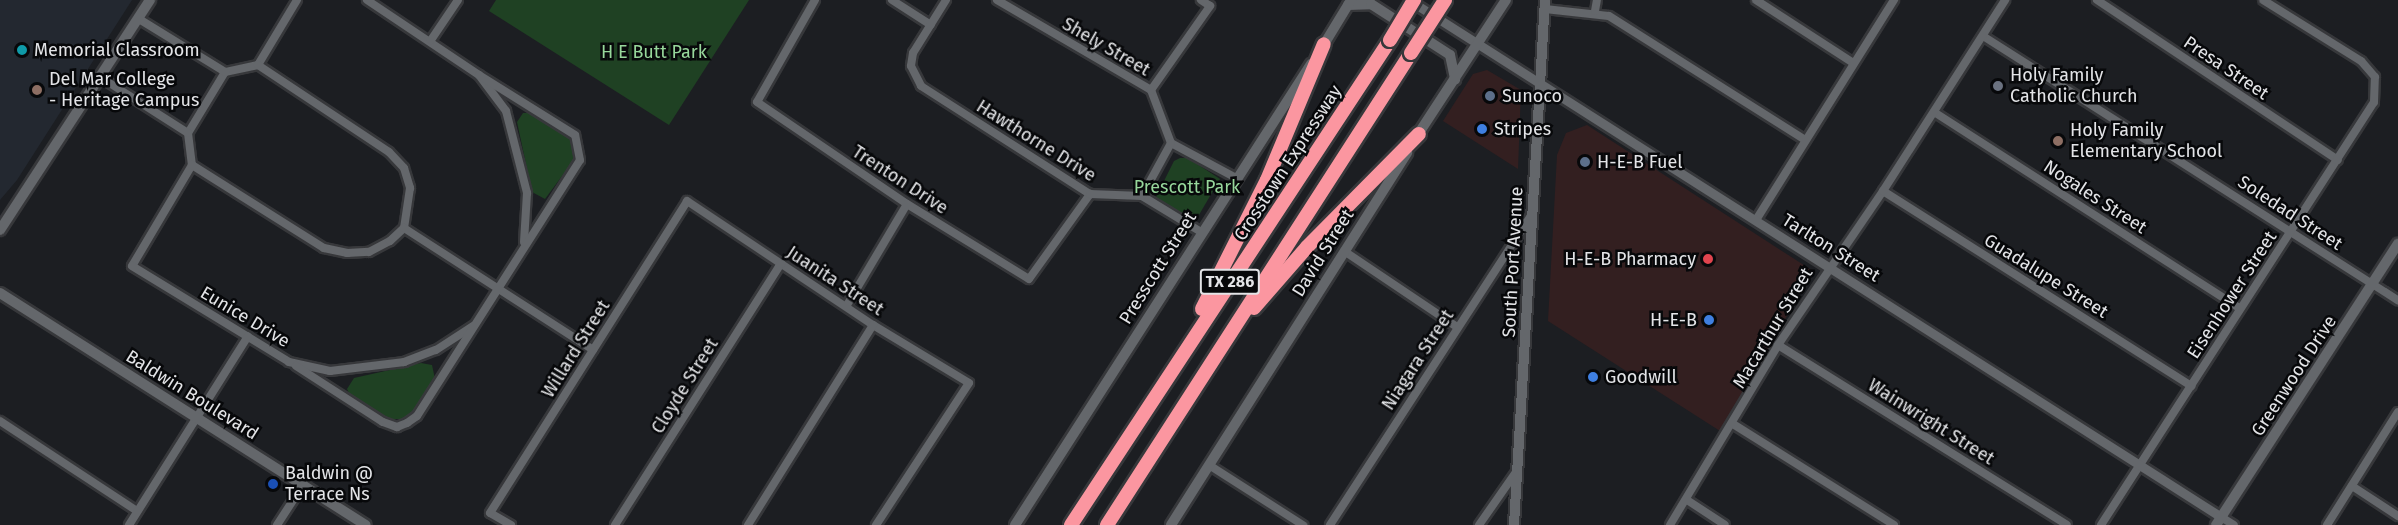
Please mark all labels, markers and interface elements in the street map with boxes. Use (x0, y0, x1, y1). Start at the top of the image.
street label: Shely Street (1058, 13, 1154, 81)
street label: Presa Street (2179, 32, 2273, 104)
place label: Memorial Classroom (34, 39, 200, 61)
park label: H E Butt Park (601, 41, 707, 63)
marker: Memorial Classroom (15, 43, 29, 57)
place label: Holy Family Catholic Church (2010, 65, 2137, 107)
place label: Del Mar College - Heritage Campus (49, 69, 199, 112)
marker: Holy Family Catholic Church (1991, 79, 2005, 93)
street label: Crosstown Expressway (1230, 81, 1346, 245)
marker: Del Mar College - Heritage Campus (30, 83, 44, 97)
place label: Sunoco (1502, 85, 1562, 107)
marker: Sunoco (1483, 89, 1497, 103)
street label: Hawthorne Drive (972, 96, 1100, 186)
place label: Stripes (1494, 118, 1551, 140)
place label: Holy Family Elementary School (2070, 120, 2222, 162)
marker: Stripes (1475, 122, 1489, 136)
marker: Holy Family Elementary School (2051, 134, 2065, 148)
street label: Trenton Drive (848, 141, 952, 219)
place label: H-E-B Fuel (1597, 151, 1682, 173)
marker: H-E-B Fuel (1578, 155, 1592, 169)
street label: Nogales Street (2039, 156, 2151, 238)
street label: Soledad Street (2234, 171, 2346, 255)
park label: Prescott Park (1134, 176, 1240, 198)
street label: South Port Avenue (1498, 186, 1528, 338)
street label: David Street (1288, 205, 1358, 301)
street label: Presscott Street (1115, 208, 1201, 328)
street label: Tarlton Street (1778, 209, 1884, 287)
street label: Eisenhower Street (2183, 227, 2281, 363)
street label: Guadalupe Street (1980, 229, 2112, 323)
street label: Juanita Street (783, 242, 887, 320)
place label: H-E-B Pharmacy (1564, 248, 1696, 270)
marker: H-E-B Pharmacy (1701, 252, 1715, 266)
street label: Macarthur Street (1728, 264, 1818, 392)
road number: TX 286 (1198, 269, 1262, 295)
street label: Eunice Drive (196, 282, 294, 352)
street label: Willard Street (537, 296, 615, 402)
street label: Niagara Street (1377, 306, 1459, 414)
place label: H-E-B (1650, 309, 1697, 331)
street label: Greenwood Drive (2247, 312, 2341, 440)
marker: H-E-B (1702, 313, 1716, 327)
street label: Cloyde Street (647, 334, 723, 438)
street label: Baldwin Boulevard (122, 346, 262, 444)
place label: Goodwill (1605, 366, 1677, 388)
marker: Goodwill (1586, 370, 1600, 384)
street label: Wainwright Street (1864, 375, 1998, 469)
place label: Baldwin @ Terrace Ns (285, 463, 373, 506)
marker: Baldwin @ Terrace Ns (266, 477, 280, 491)

